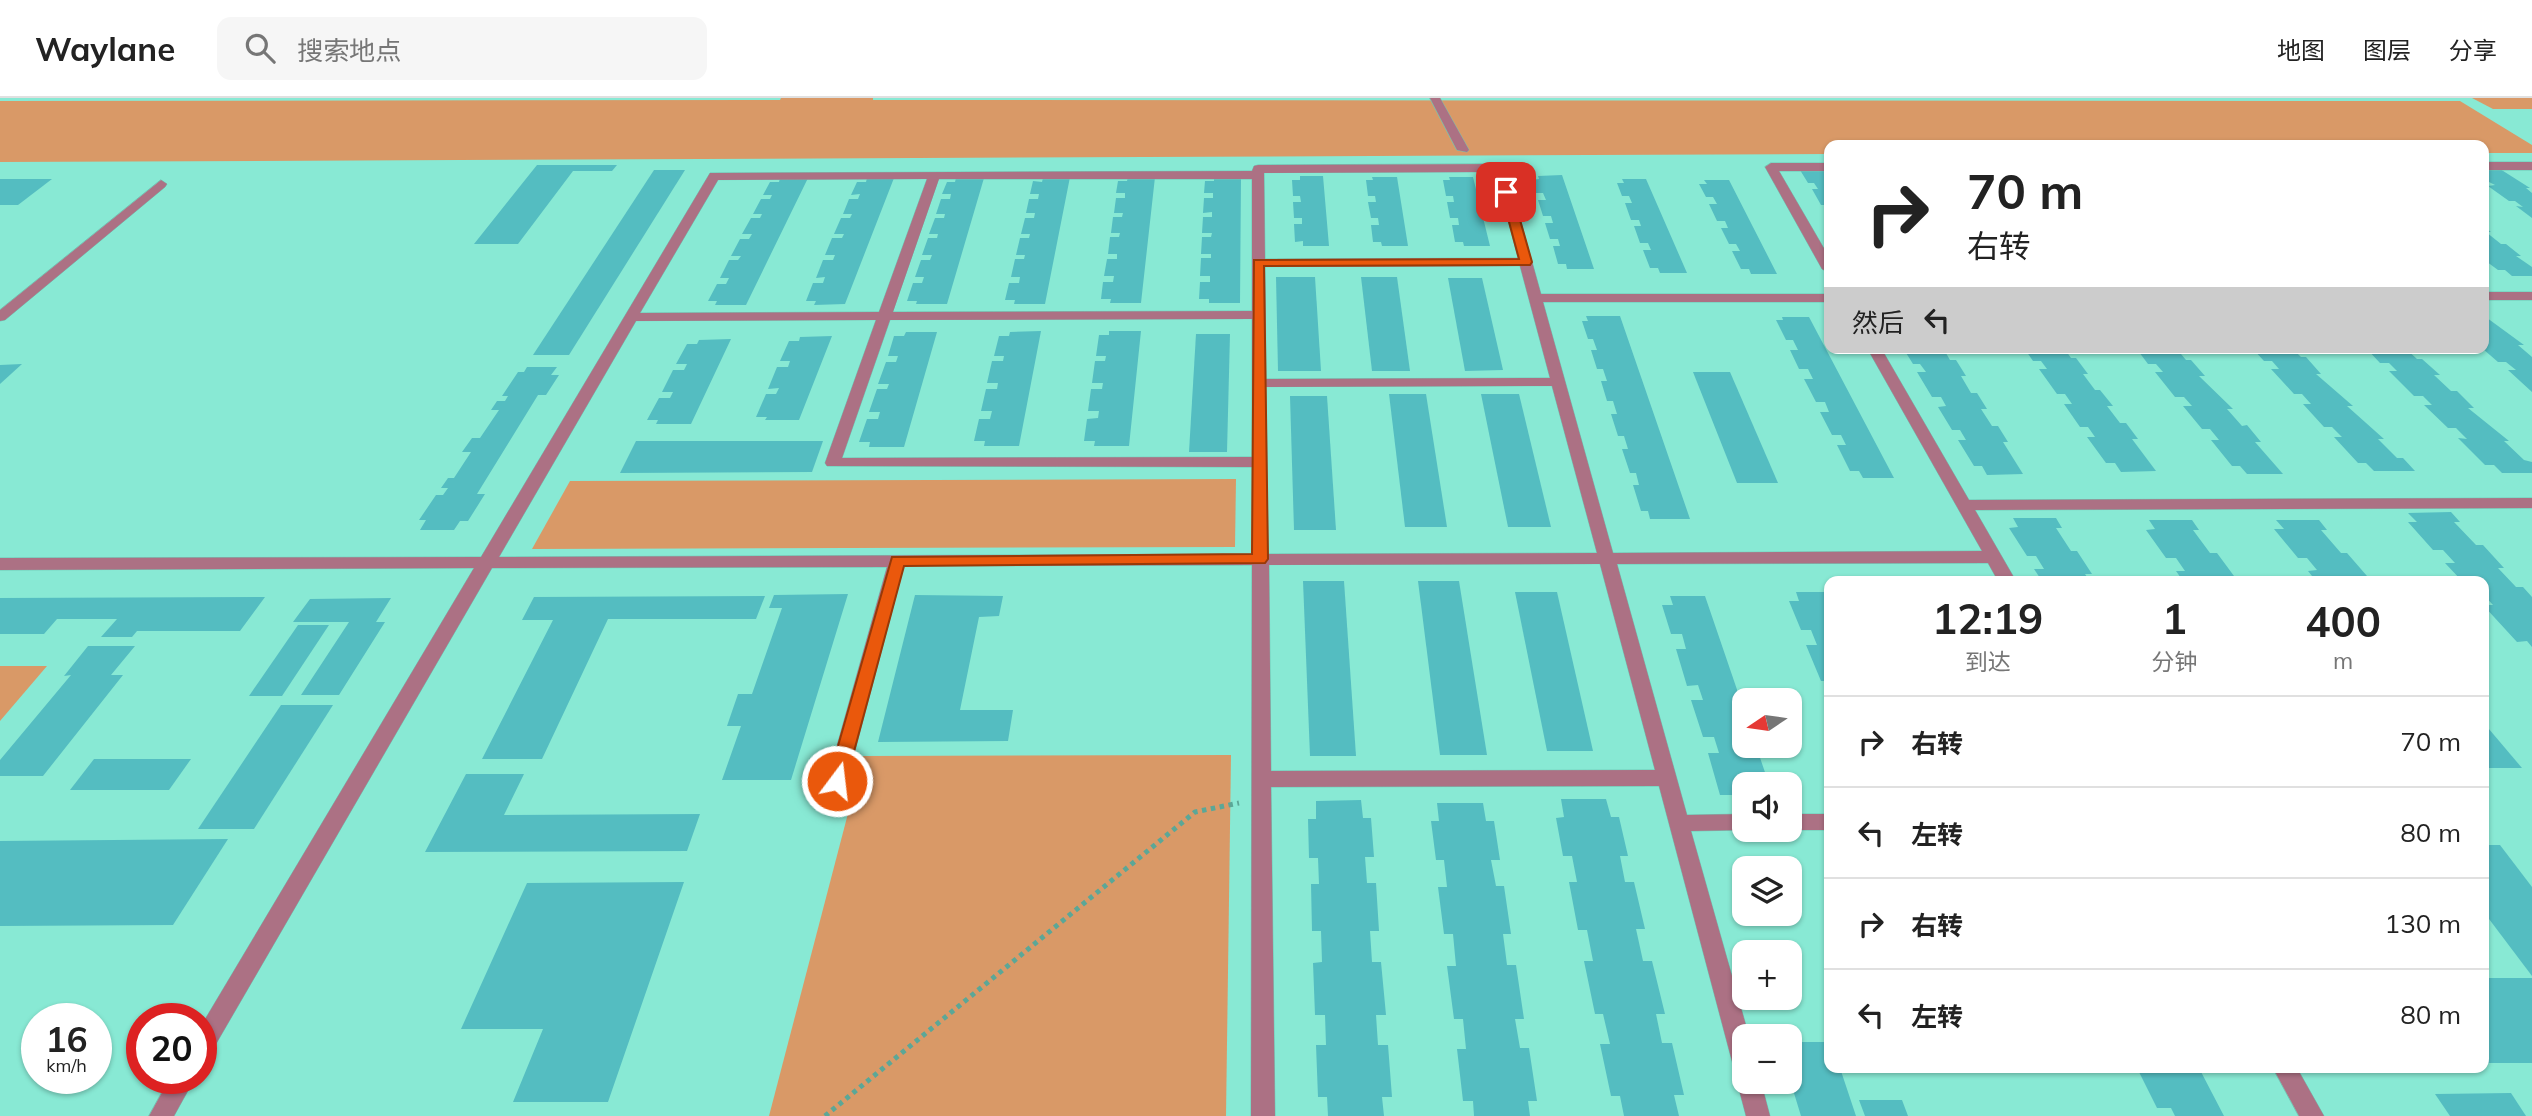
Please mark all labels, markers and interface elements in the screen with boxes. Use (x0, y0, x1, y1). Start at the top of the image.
search box (217, 17, 707, 80)
text: Waylane (35, 28, 175, 69)
icon: search (241, 29, 279, 67)
text: 搜索地点 (297, 34, 401, 67)
text: 地图 (2277, 35, 2325, 65)
text: 图层 (2363, 35, 2411, 65)
text: 分享 (2449, 35, 2497, 65)
text: 70 m (1967, 160, 2083, 221)
pin (1476, 162, 1536, 222)
icon: right (1852, 168, 1943, 259)
icon: arrive (1487, 173, 1525, 211)
text: 右转 (1967, 226, 2031, 266)
icon: left (1918, 301, 1956, 339)
text: 然后 (1852, 306, 1904, 339)
text: 12:19 (1932, 592, 2043, 645)
text: 1 (2162, 592, 2187, 645)
text: 400 (2305, 595, 2381, 648)
text: m (2333, 646, 2353, 675)
text: 到达 (1965, 647, 2011, 676)
text: 分钟 (2151, 647, 2197, 676)
north arrow (1732, 688, 1802, 758)
map controls (1732, 688, 1802, 1094)
icon: right (1852, 723, 1890, 761)
text: 70 m (2400, 725, 2461, 758)
text: 右转 (1911, 727, 1963, 760)
position arrow (800, 744, 874, 818)
button: sound (1732, 772, 1802, 842)
icon: left (1852, 814, 1890, 852)
text: 80 m (2400, 816, 2461, 849)
text: 左转 (1911, 818, 1963, 851)
button: layers (1732, 856, 1802, 926)
icon: right (1852, 905, 1890, 943)
text: 130 m (2385, 907, 2461, 940)
text: 右转 (1911, 909, 1963, 942)
button: + (1732, 940, 1802, 1010)
icon: left (1852, 996, 1890, 1034)
text: 80 m (2400, 998, 2461, 1031)
text: 左转 (1911, 1000, 1963, 1033)
speed limit sign: 20 (126, 1003, 217, 1094)
text: 16 (45, 1017, 88, 1061)
button: − (1732, 1024, 1802, 1094)
text: km/h (46, 1054, 87, 1077)

